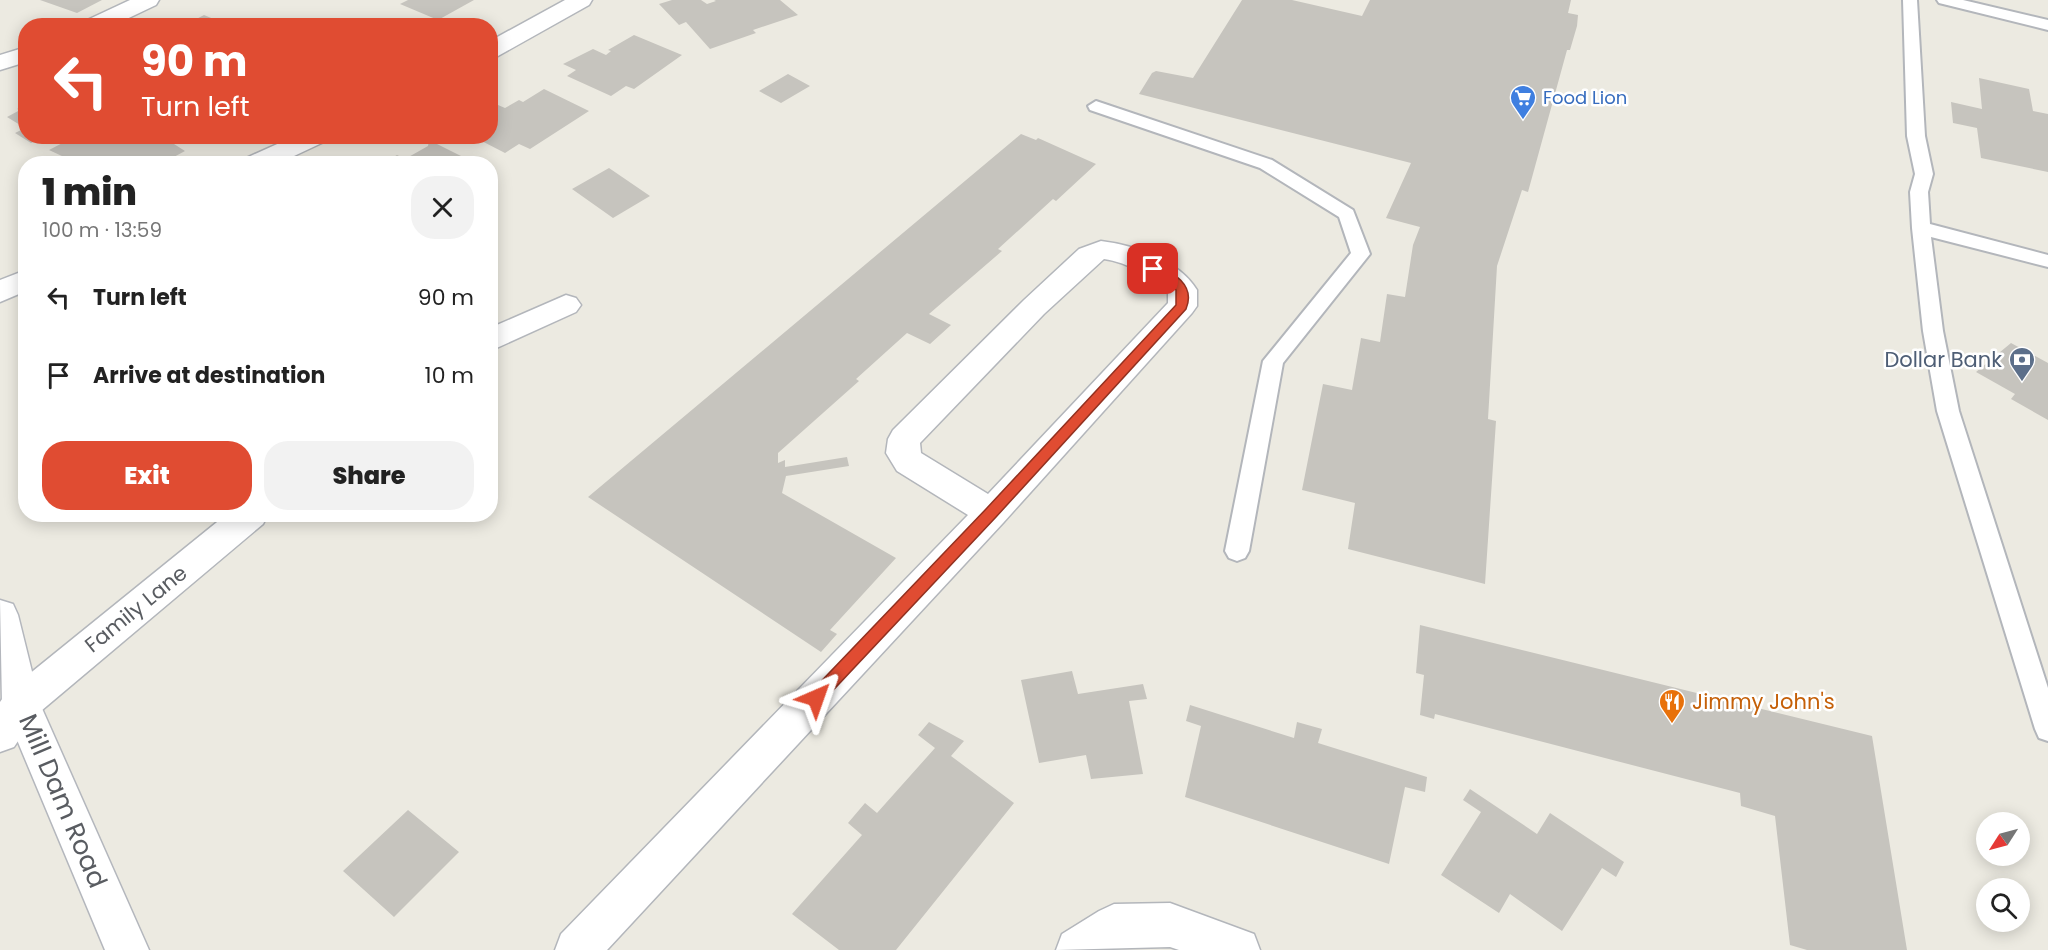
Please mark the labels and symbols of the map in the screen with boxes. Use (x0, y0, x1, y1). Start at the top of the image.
supermarket icon: Food Lion (1508, 83, 1538, 121)
place label: Food Lion (1543, 85, 1627, 110)
pin (1127, 243, 1178, 294)
place label: Dollar Bank (1884, 345, 2002, 374)
bank icon: Dollar Bank (2007, 345, 2037, 383)
street label: Family Lane (78, 558, 193, 659)
position arrow (784, 666, 848, 730)
restaurant icon: Jimmy John's (1657, 687, 1687, 725)
place label: Jimmy John's (1692, 687, 1835, 716)
street label: Mill Dam Road (10, 708, 116, 894)
north arrow (1976, 812, 2030, 866)

